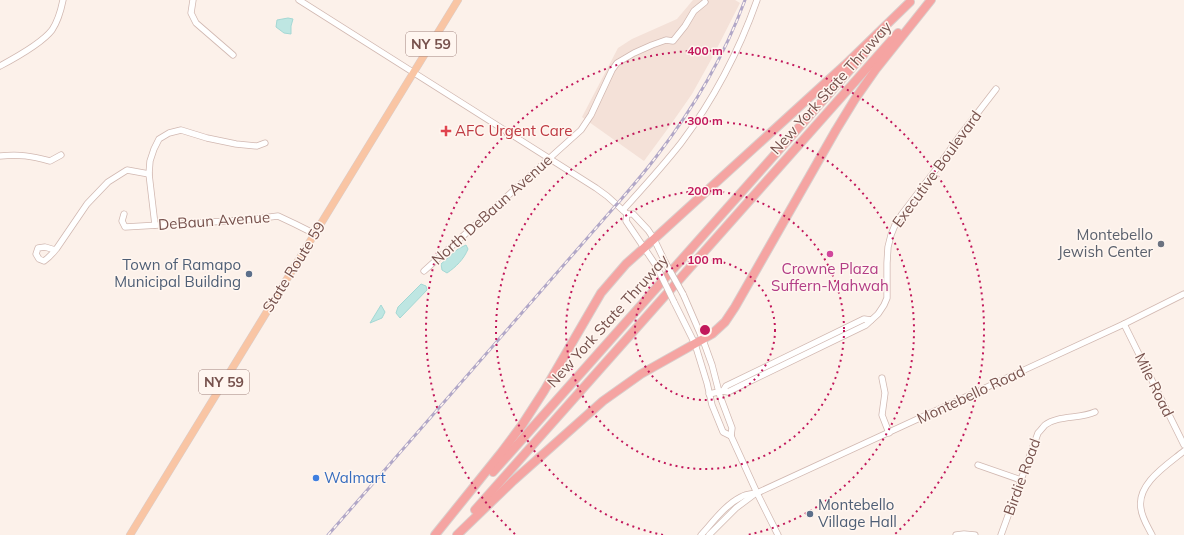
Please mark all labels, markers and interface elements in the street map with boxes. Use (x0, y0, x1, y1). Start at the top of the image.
street label: New York State Thruway (766, 17, 895, 158)
road number: NY 59 (406, 32, 456, 56)
text: 400 m (687, 43, 723, 58)
street label: Executive Boulevard (888, 107, 985, 231)
text: 300 m (687, 113, 723, 128)
place label: AFC Urgent Care (455, 121, 572, 140)
marker: AFC Urgent Care (440, 125, 452, 137)
street label: North DeBaun Avenue (427, 150, 556, 269)
text: 200 m (687, 183, 723, 198)
street label: DeBaun Avenue (157, 207, 271, 234)
street label: State Route 59 (258, 218, 329, 316)
place label: Montebello Jewish Center (1058, 225, 1154, 261)
marker: Montebello Jewish Center (1156, 239, 1166, 249)
marker: Crowne Plaza Suffern-Mahwah (825, 249, 835, 259)
street label: New York State Thruway (543, 250, 672, 391)
text: 100 m (687, 252, 723, 267)
place label: Town of Ramapo Municipal Building (114, 255, 241, 291)
place label: Crowne Plaza Suffern-Mahwah (771, 259, 889, 295)
marker: Town of Ramapo Municipal Building (244, 269, 254, 279)
centre of rings (698, 323, 712, 337)
street label: Mile Road (1131, 350, 1178, 420)
street label: Montebello Road (914, 361, 1028, 428)
road number: NY 59 (199, 370, 249, 394)
street label: Birdie Road (999, 436, 1044, 518)
place label: Walmart (324, 468, 386, 487)
marker: Walmart (311, 473, 321, 483)
place label: Montebello Village Hall (818, 495, 897, 531)
marker: Montebello Village Hall (805, 509, 815, 519)

